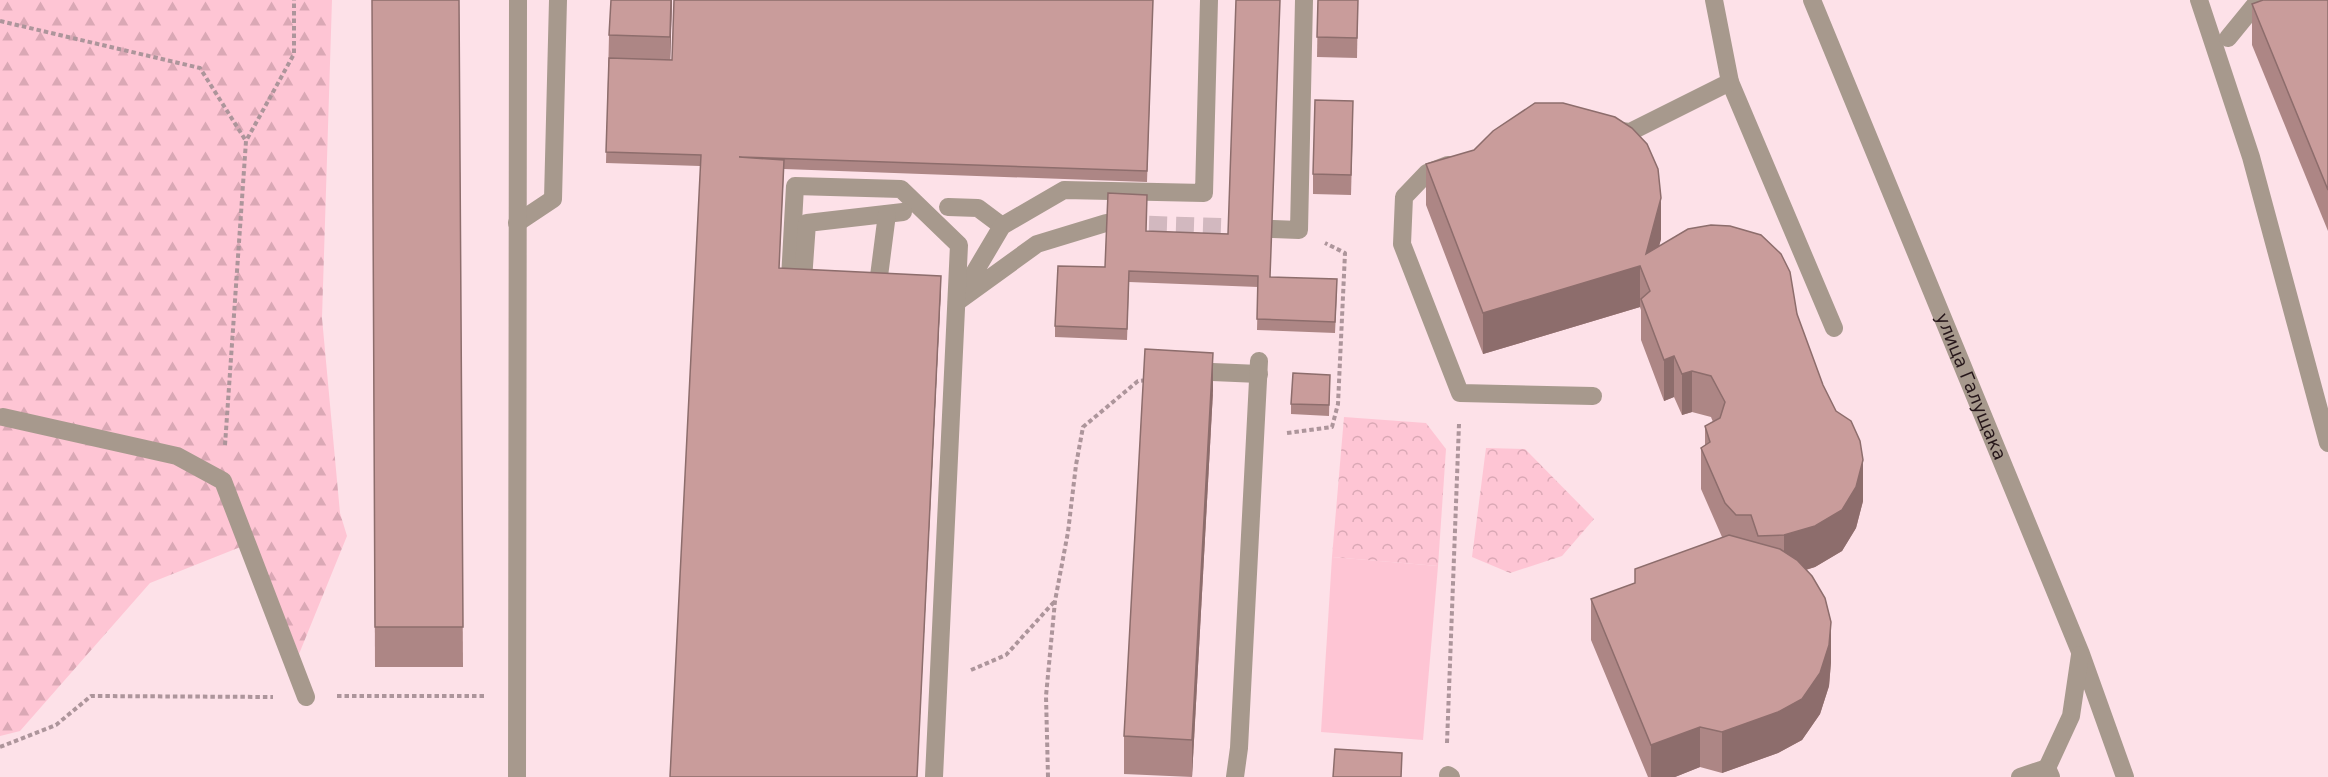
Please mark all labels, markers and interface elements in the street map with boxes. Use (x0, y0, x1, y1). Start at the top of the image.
street label: улица Галущака (1932, 310, 2011, 463)

